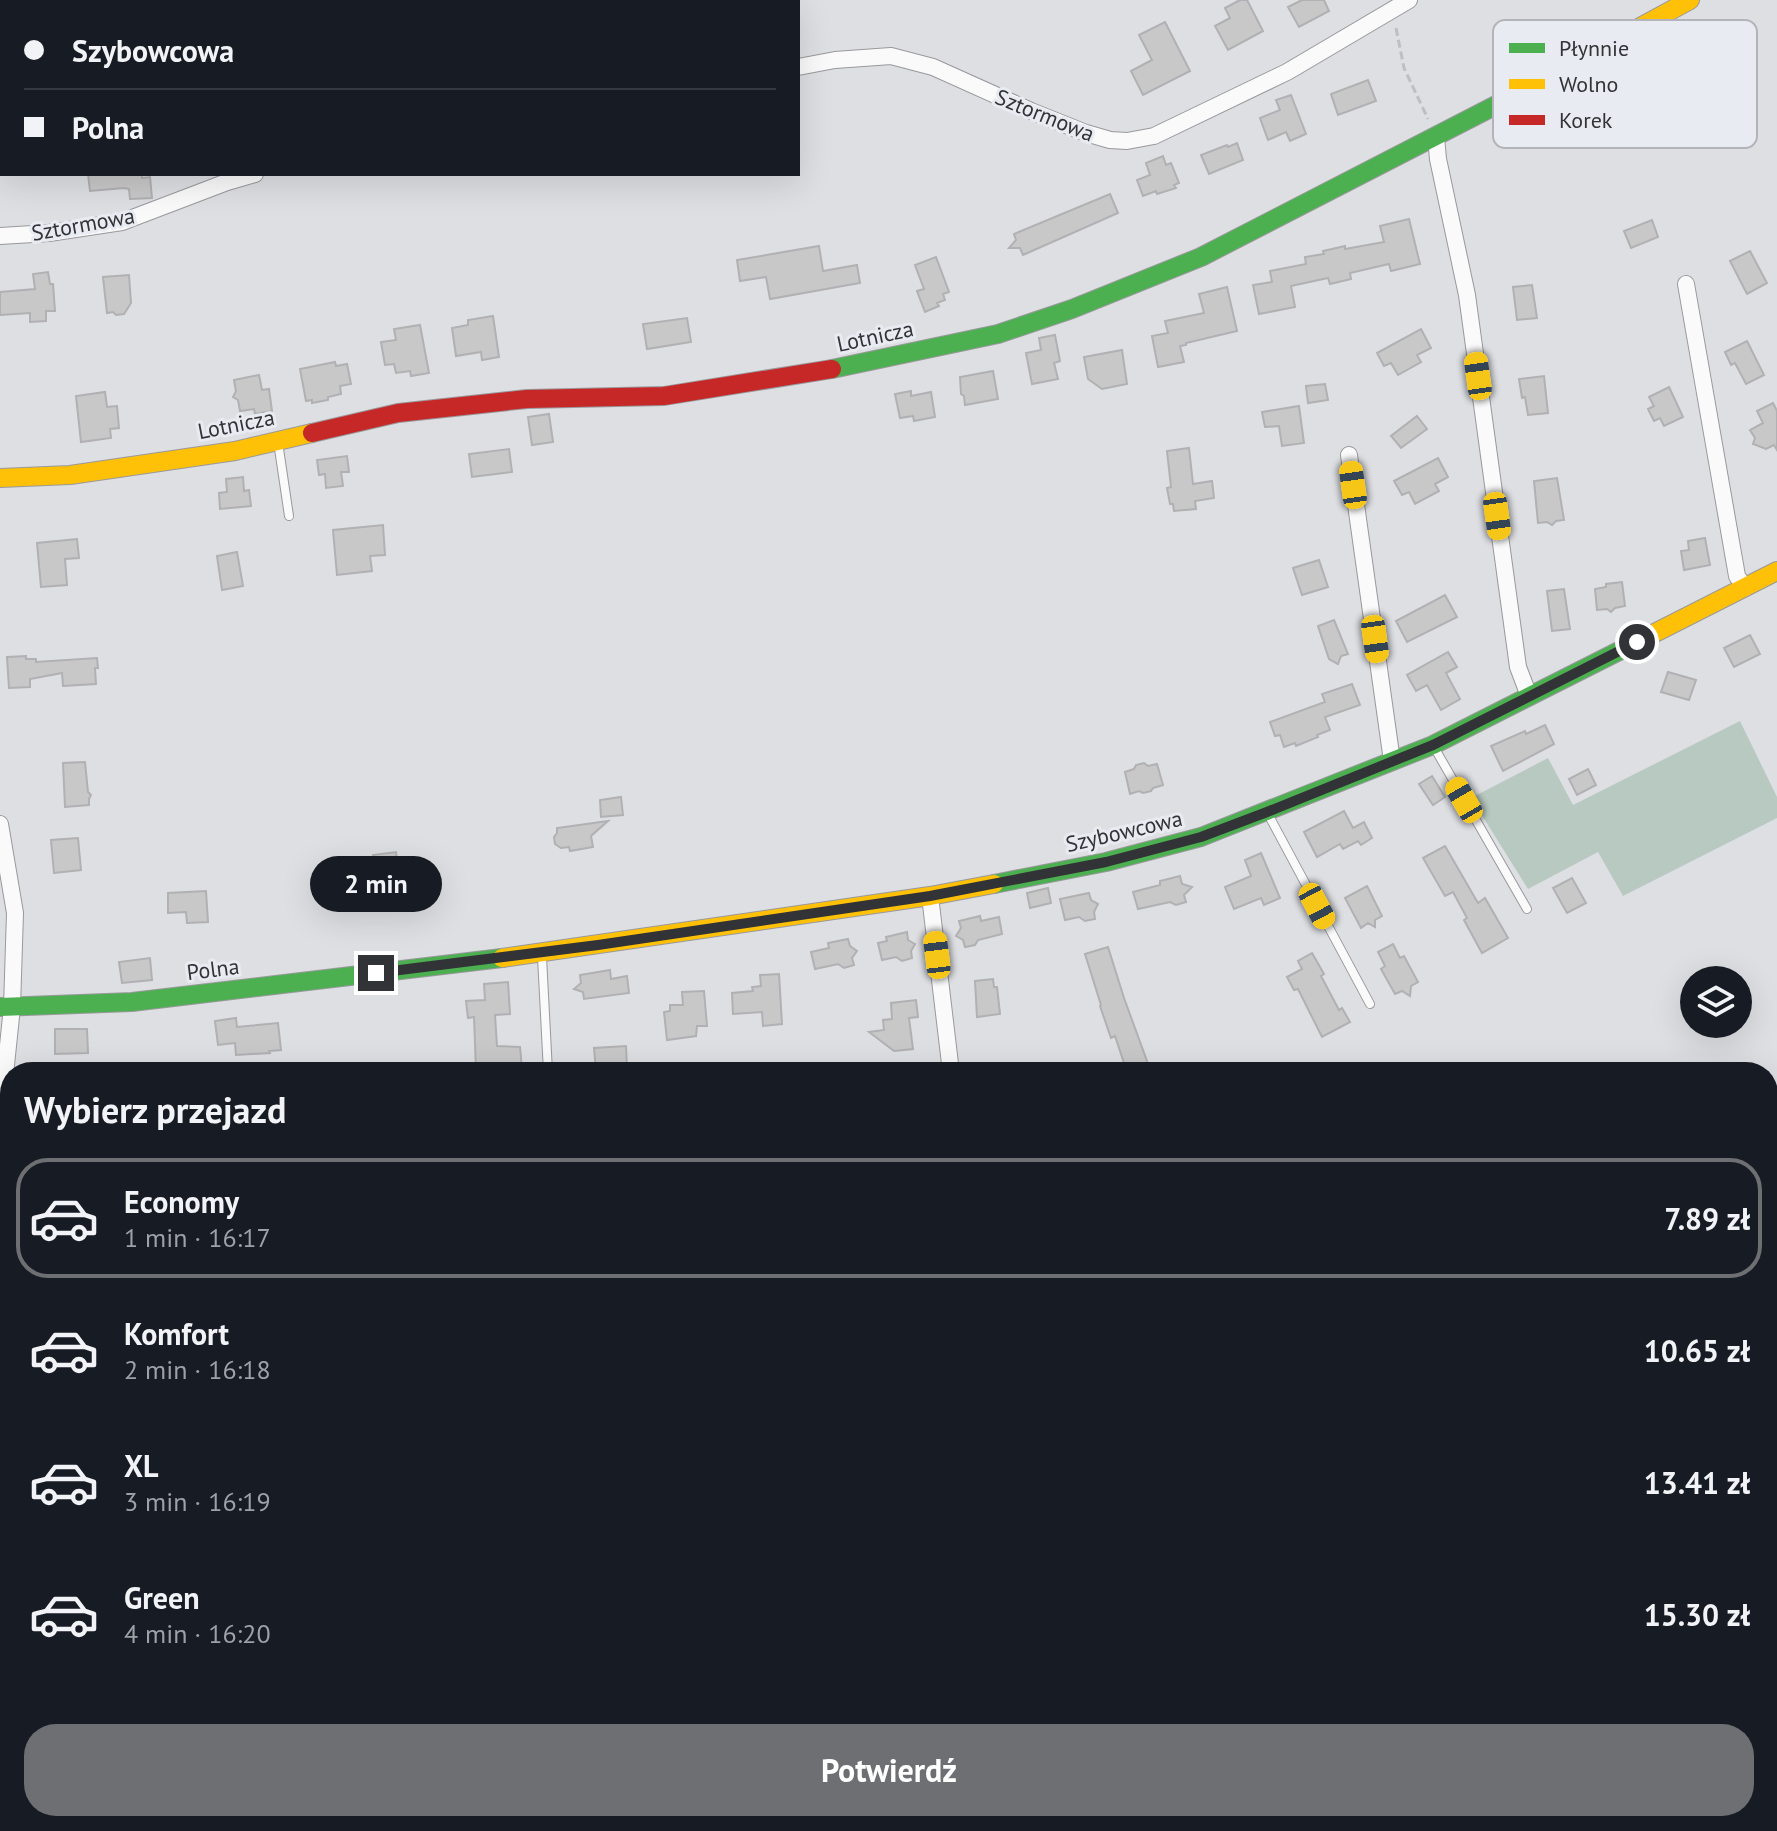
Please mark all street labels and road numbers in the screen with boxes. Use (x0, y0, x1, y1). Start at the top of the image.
street label: Sztormowa (991, 82, 1099, 148)
street label: Sztormowa (29, 201, 137, 247)
street label: Lotnicza (834, 314, 916, 358)
street label: Lotnicza (195, 403, 277, 445)
street label: Szybowcowa (1063, 804, 1185, 858)
street label: Polna (185, 952, 241, 986)

